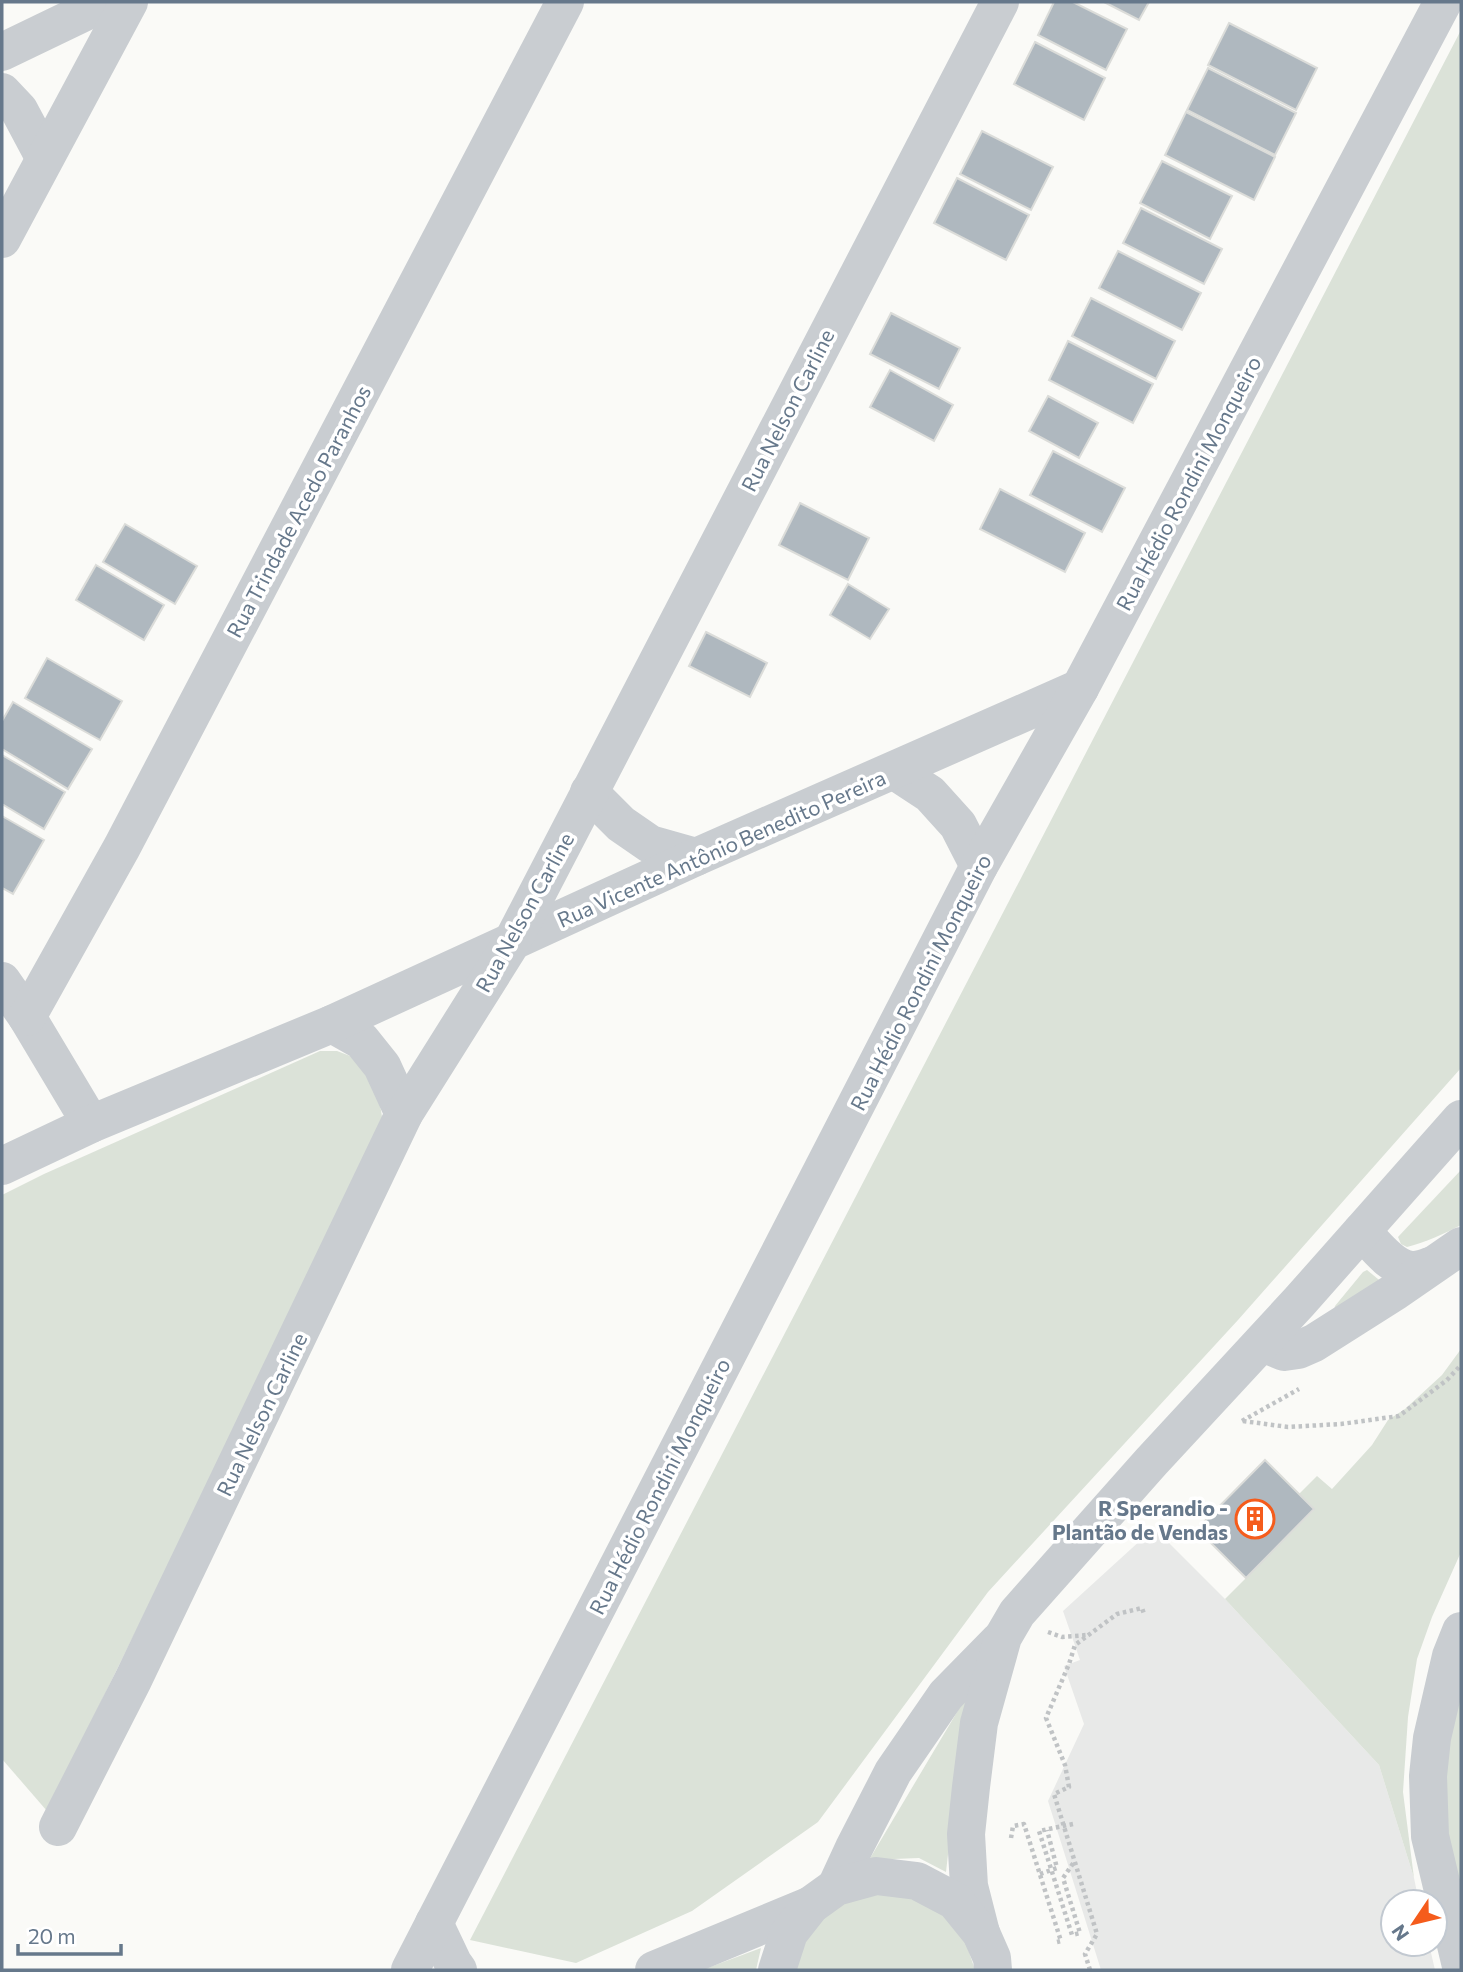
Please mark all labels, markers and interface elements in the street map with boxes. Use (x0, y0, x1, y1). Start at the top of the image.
street label: Rua Nelson Carline (735, 325, 839, 495)
street label: Rua Hédio Rondini Monqueiro (1110, 352, 1266, 614)
street label: Rua Trindade Acedo Paranhos (221, 381, 375, 641)
street label: Rua Vicente Antônio Benedito Pereira (553, 764, 889, 932)
street label: Rua Nelson Carline (470, 828, 578, 996)
street label: Rua Hédio Rondini Monqueiro (844, 850, 996, 1114)
street label: Rua Nelson Carline (211, 1328, 311, 1500)
street label: Rua Hédio Rondini Monqueiro (583, 1354, 735, 1618)
place label: R Sperandio - Plantão de Vendas (1052, 1495, 1228, 1544)
building icon: R Sperandio - Plantão de Vendas (1234, 1498, 1276, 1540)
north arrow (1379, 1888, 1449, 1958)
scale bar (18, 1912, 121, 1956)
text: N (1386, 1921, 1413, 1945)
text: 20 m (28, 1923, 76, 1948)

